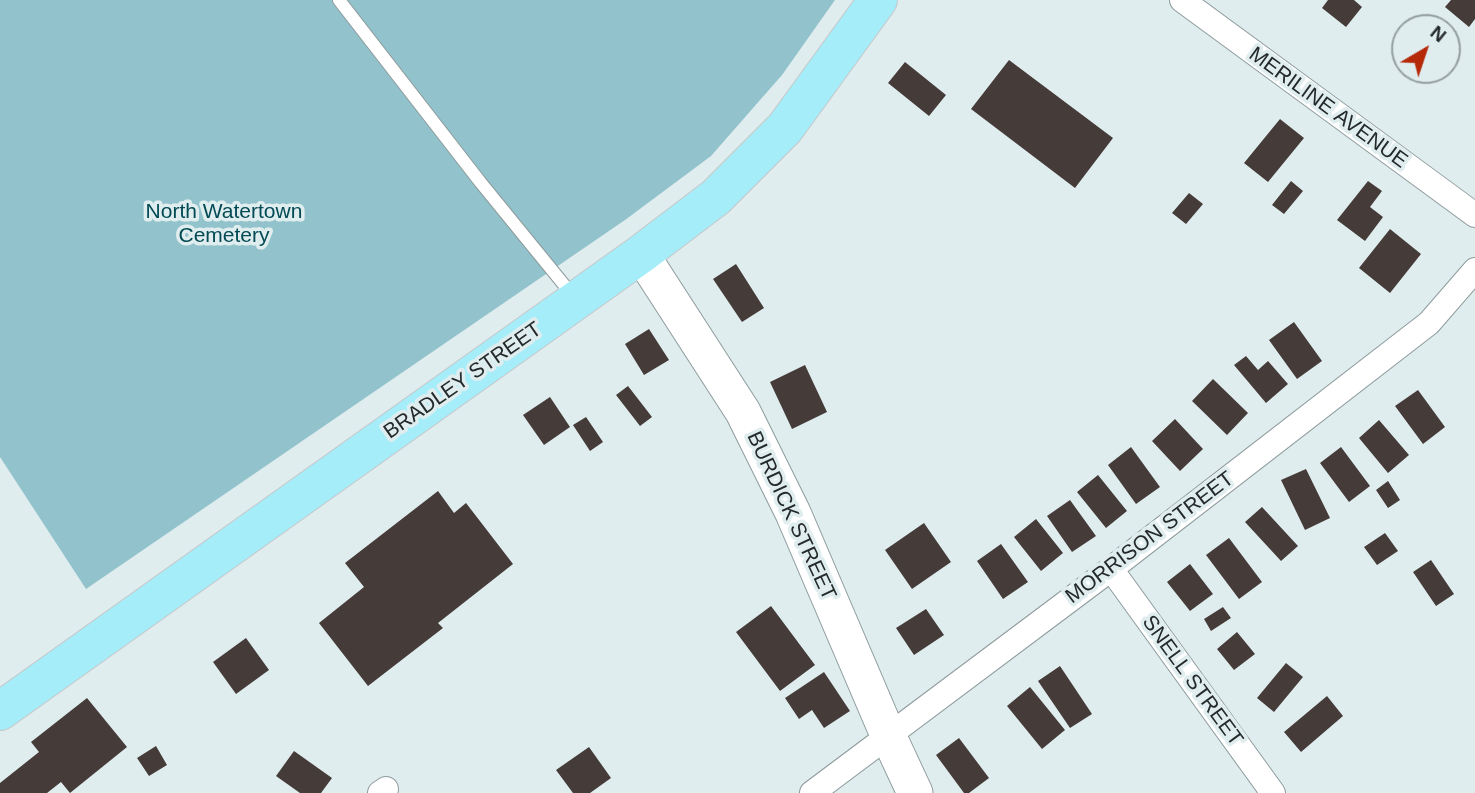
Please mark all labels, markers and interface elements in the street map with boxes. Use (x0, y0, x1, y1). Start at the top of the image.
north arrow (1391, 14, 1461, 84)
text: N (1426, 21, 1450, 46)
street label: MERILINE AVENUE (1244, 42, 1412, 174)
park label: North Watertown Cemetery (146, 199, 302, 249)
street label: BRADLEY STREET (379, 317, 547, 445)
street label: BURDICK STREET (741, 428, 841, 604)
street label: MORRISON STREET (1061, 466, 1239, 610)
street label: SNELL STREET (1136, 611, 1248, 751)

